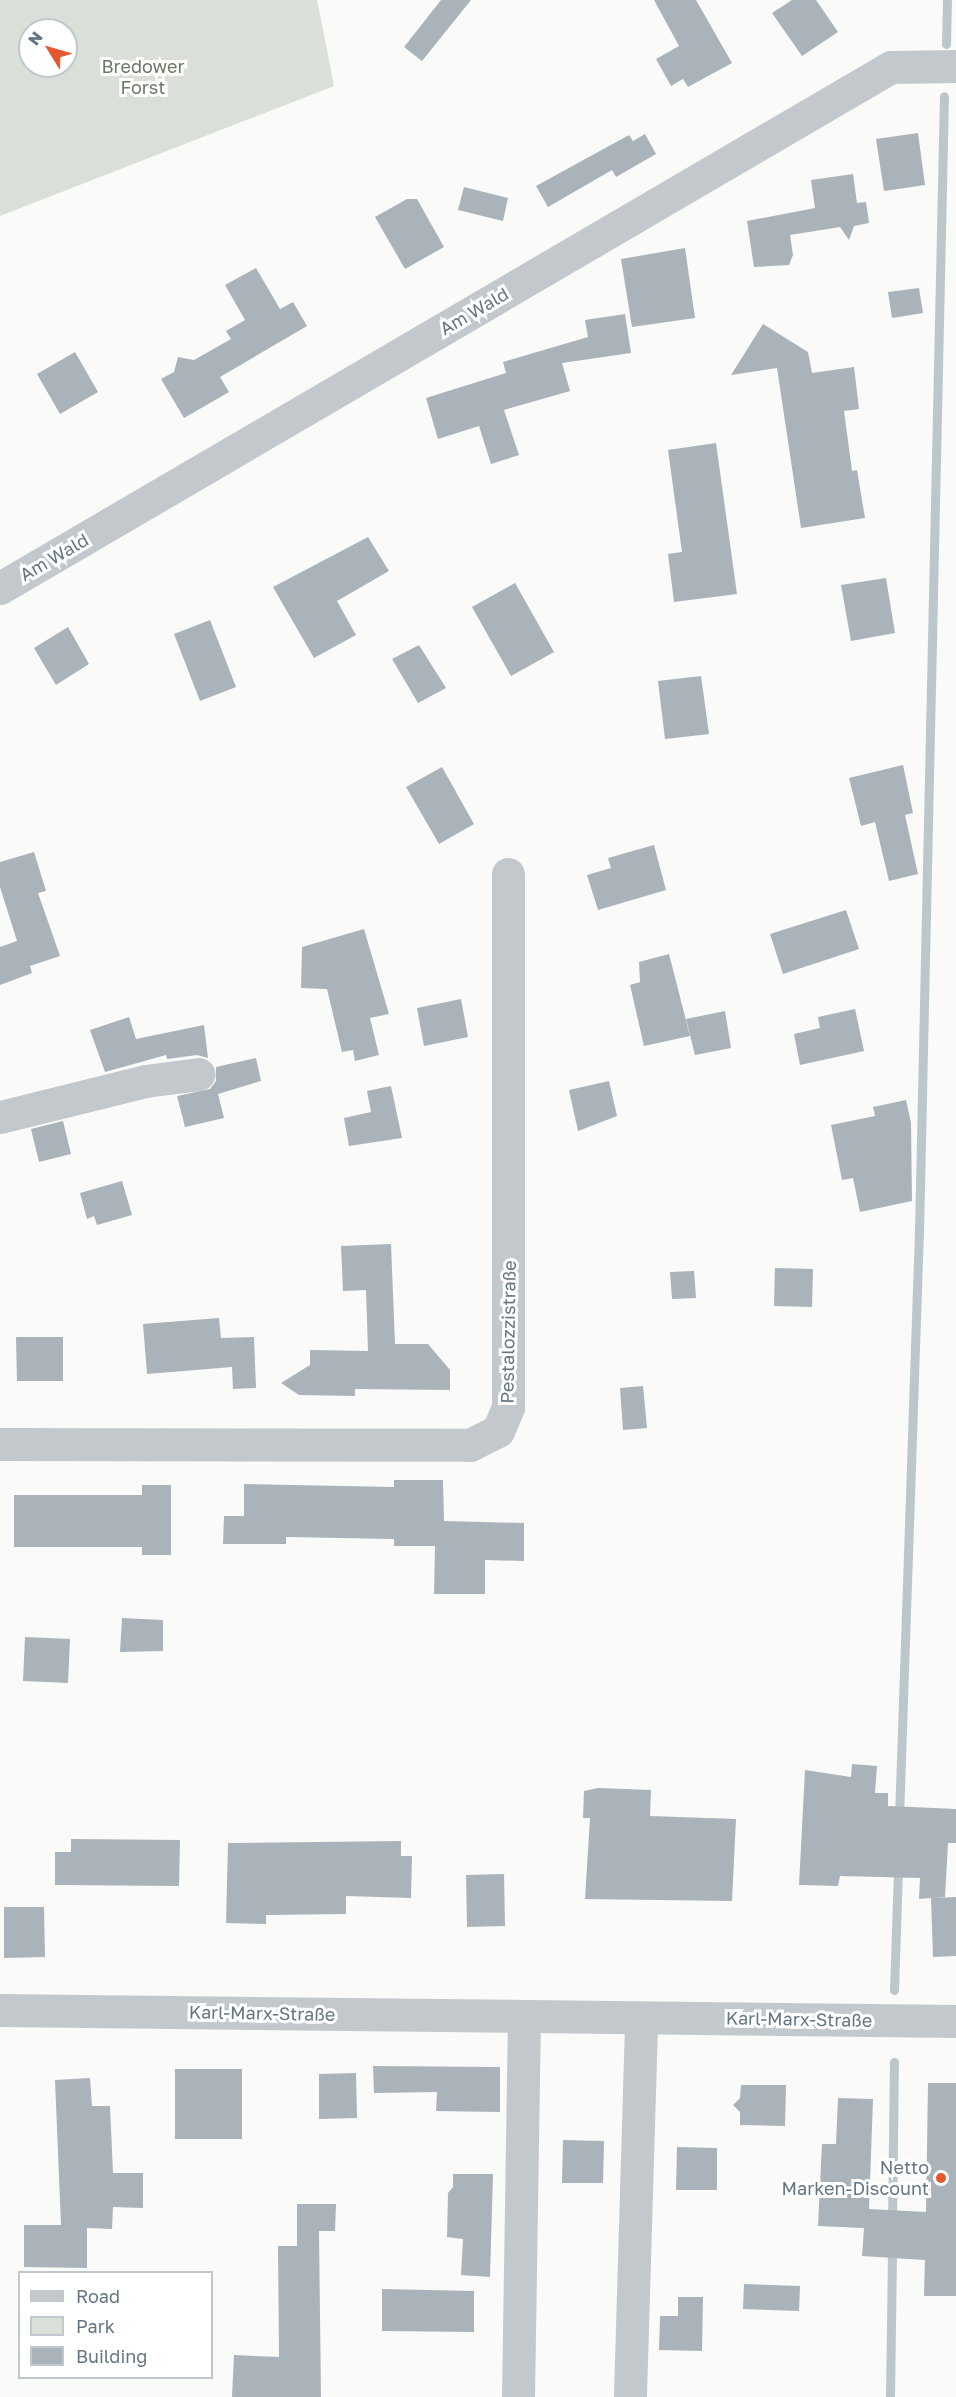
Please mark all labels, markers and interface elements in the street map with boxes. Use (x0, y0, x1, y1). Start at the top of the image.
north arrow (18, 18, 78, 78)
text: N (24, 27, 47, 49)
park label: Bredower Forst (102, 56, 184, 98)
street label: Am Wald (436, 283, 512, 339)
street label: Am Wald (16, 529, 92, 585)
street label: Pestalozzistraße (496, 1260, 520, 1404)
street label: Karl-Marx-Straße (189, 2001, 335, 2025)
street label: Karl-Marx-Straße (726, 2007, 872, 2031)
place label: Netto Marken-Discount (782, 2157, 929, 2200)
marker: Netto Marken-Discount (934, 2171, 948, 2185)
legend (18, 2271, 213, 2379)
text: Road (76, 2285, 120, 2307)
text: Park (76, 2315, 115, 2337)
text: Building (76, 2345, 147, 2367)

